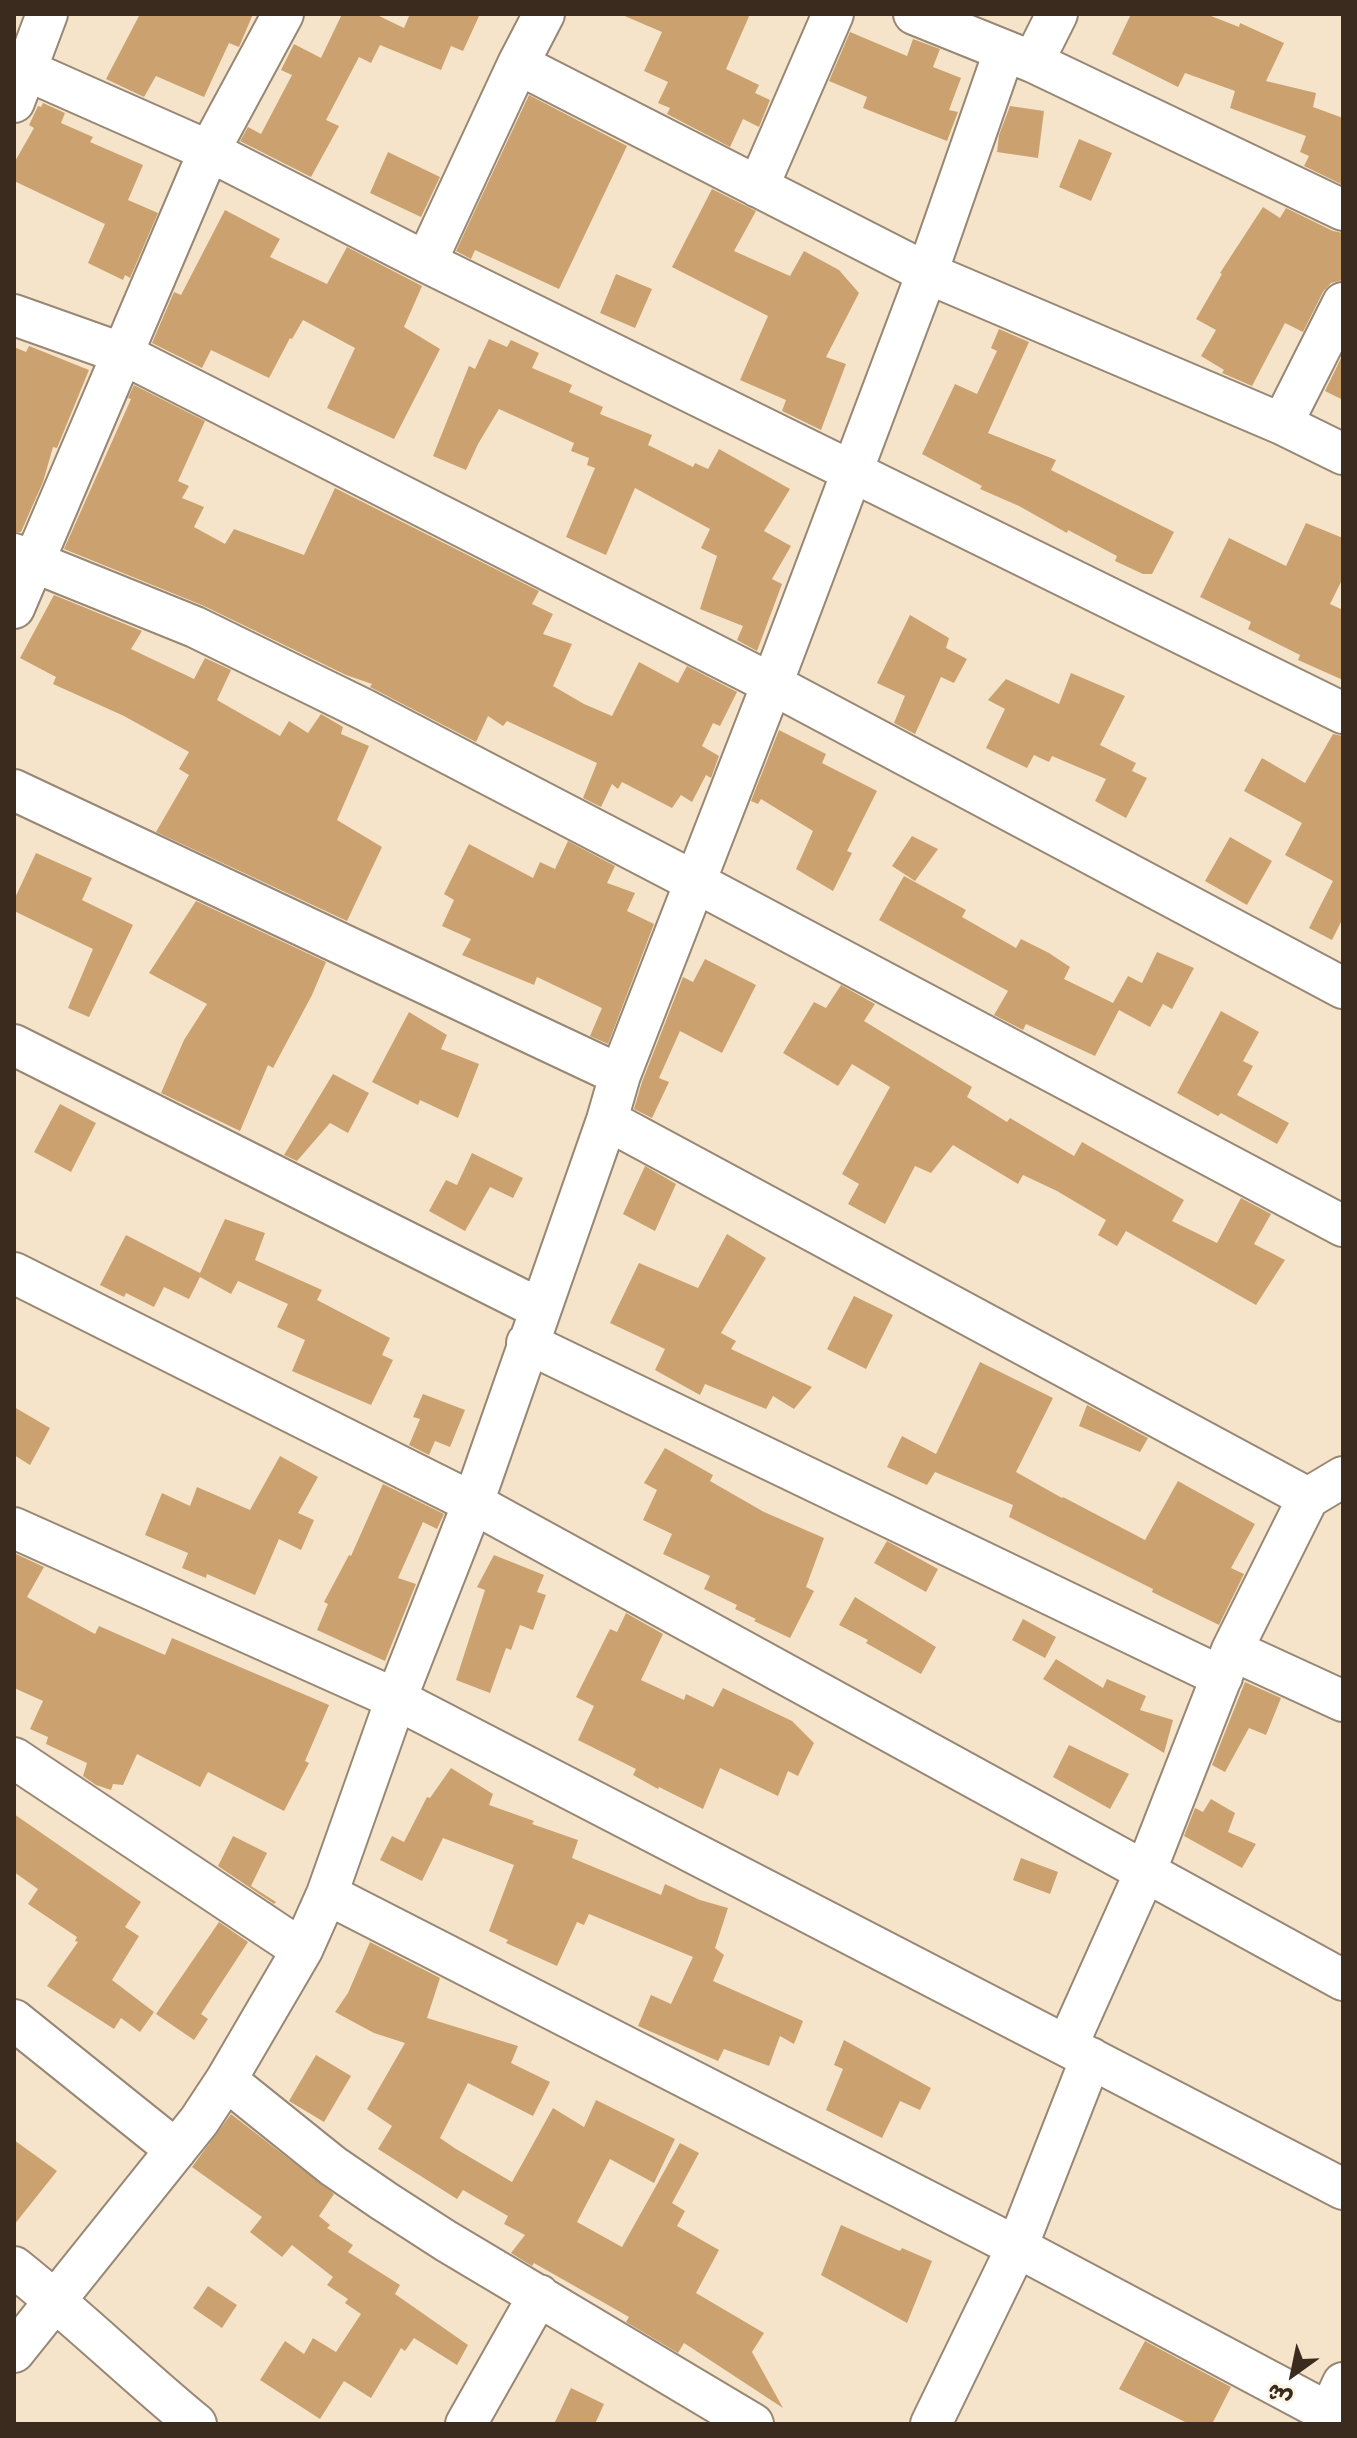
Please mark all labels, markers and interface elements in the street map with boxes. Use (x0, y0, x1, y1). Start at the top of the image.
north arrow (1253, 2334, 1333, 2414)
text: ش (1262, 2376, 1298, 2412)

